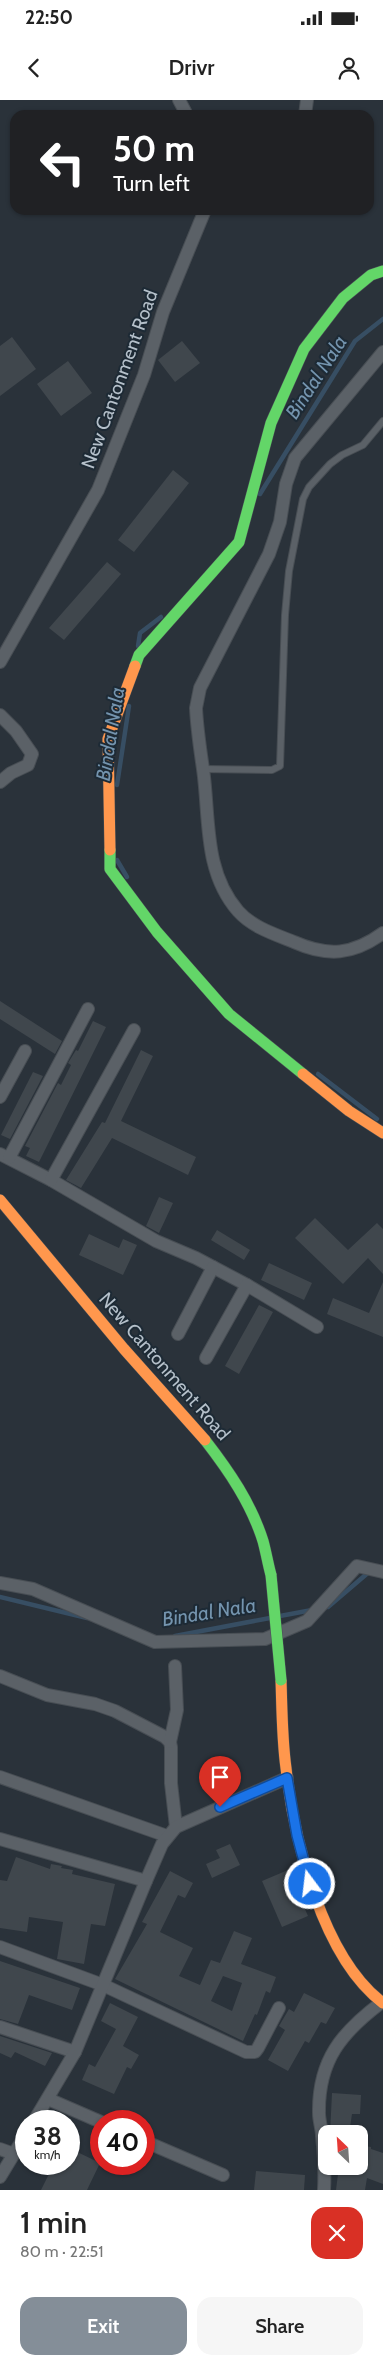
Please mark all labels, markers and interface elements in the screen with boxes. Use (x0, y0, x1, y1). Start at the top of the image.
text: 22:50 (25, 6, 73, 29)
icon: back (20, 54, 48, 82)
text: Drivr (169, 54, 214, 81)
icon: person (335, 54, 363, 82)
text: 50 m (113, 127, 195, 170)
icon: left (30, 130, 95, 195)
text: Turn left (113, 170, 190, 197)
street label: New Cantonment Road (76, 287, 162, 472)
water label: Bindal Nala (280, 331, 352, 423)
water label: Bindal Nala (91, 685, 129, 783)
street label: New Cantonment Road (94, 1288, 235, 1445)
water label: Bindal Nala (160, 1593, 258, 1631)
pin (199, 1756, 241, 1807)
icon: arrive (206, 1763, 234, 1791)
position arrow (283, 1857, 335, 1909)
speed limit sign: 40 (90, 2110, 155, 2175)
text: 38 (33, 2121, 62, 2151)
north arrow (318, 2125, 368, 2175)
map controls (318, 2125, 368, 2175)
text: km/h (34, 2147, 61, 2162)
text: 1 min (20, 2204, 87, 2241)
button: close (311, 2207, 363, 2259)
text: 80 m · 22:51 (20, 2242, 103, 2261)
button: Exit (20, 2297, 187, 2355)
button: Share (197, 2297, 363, 2355)

